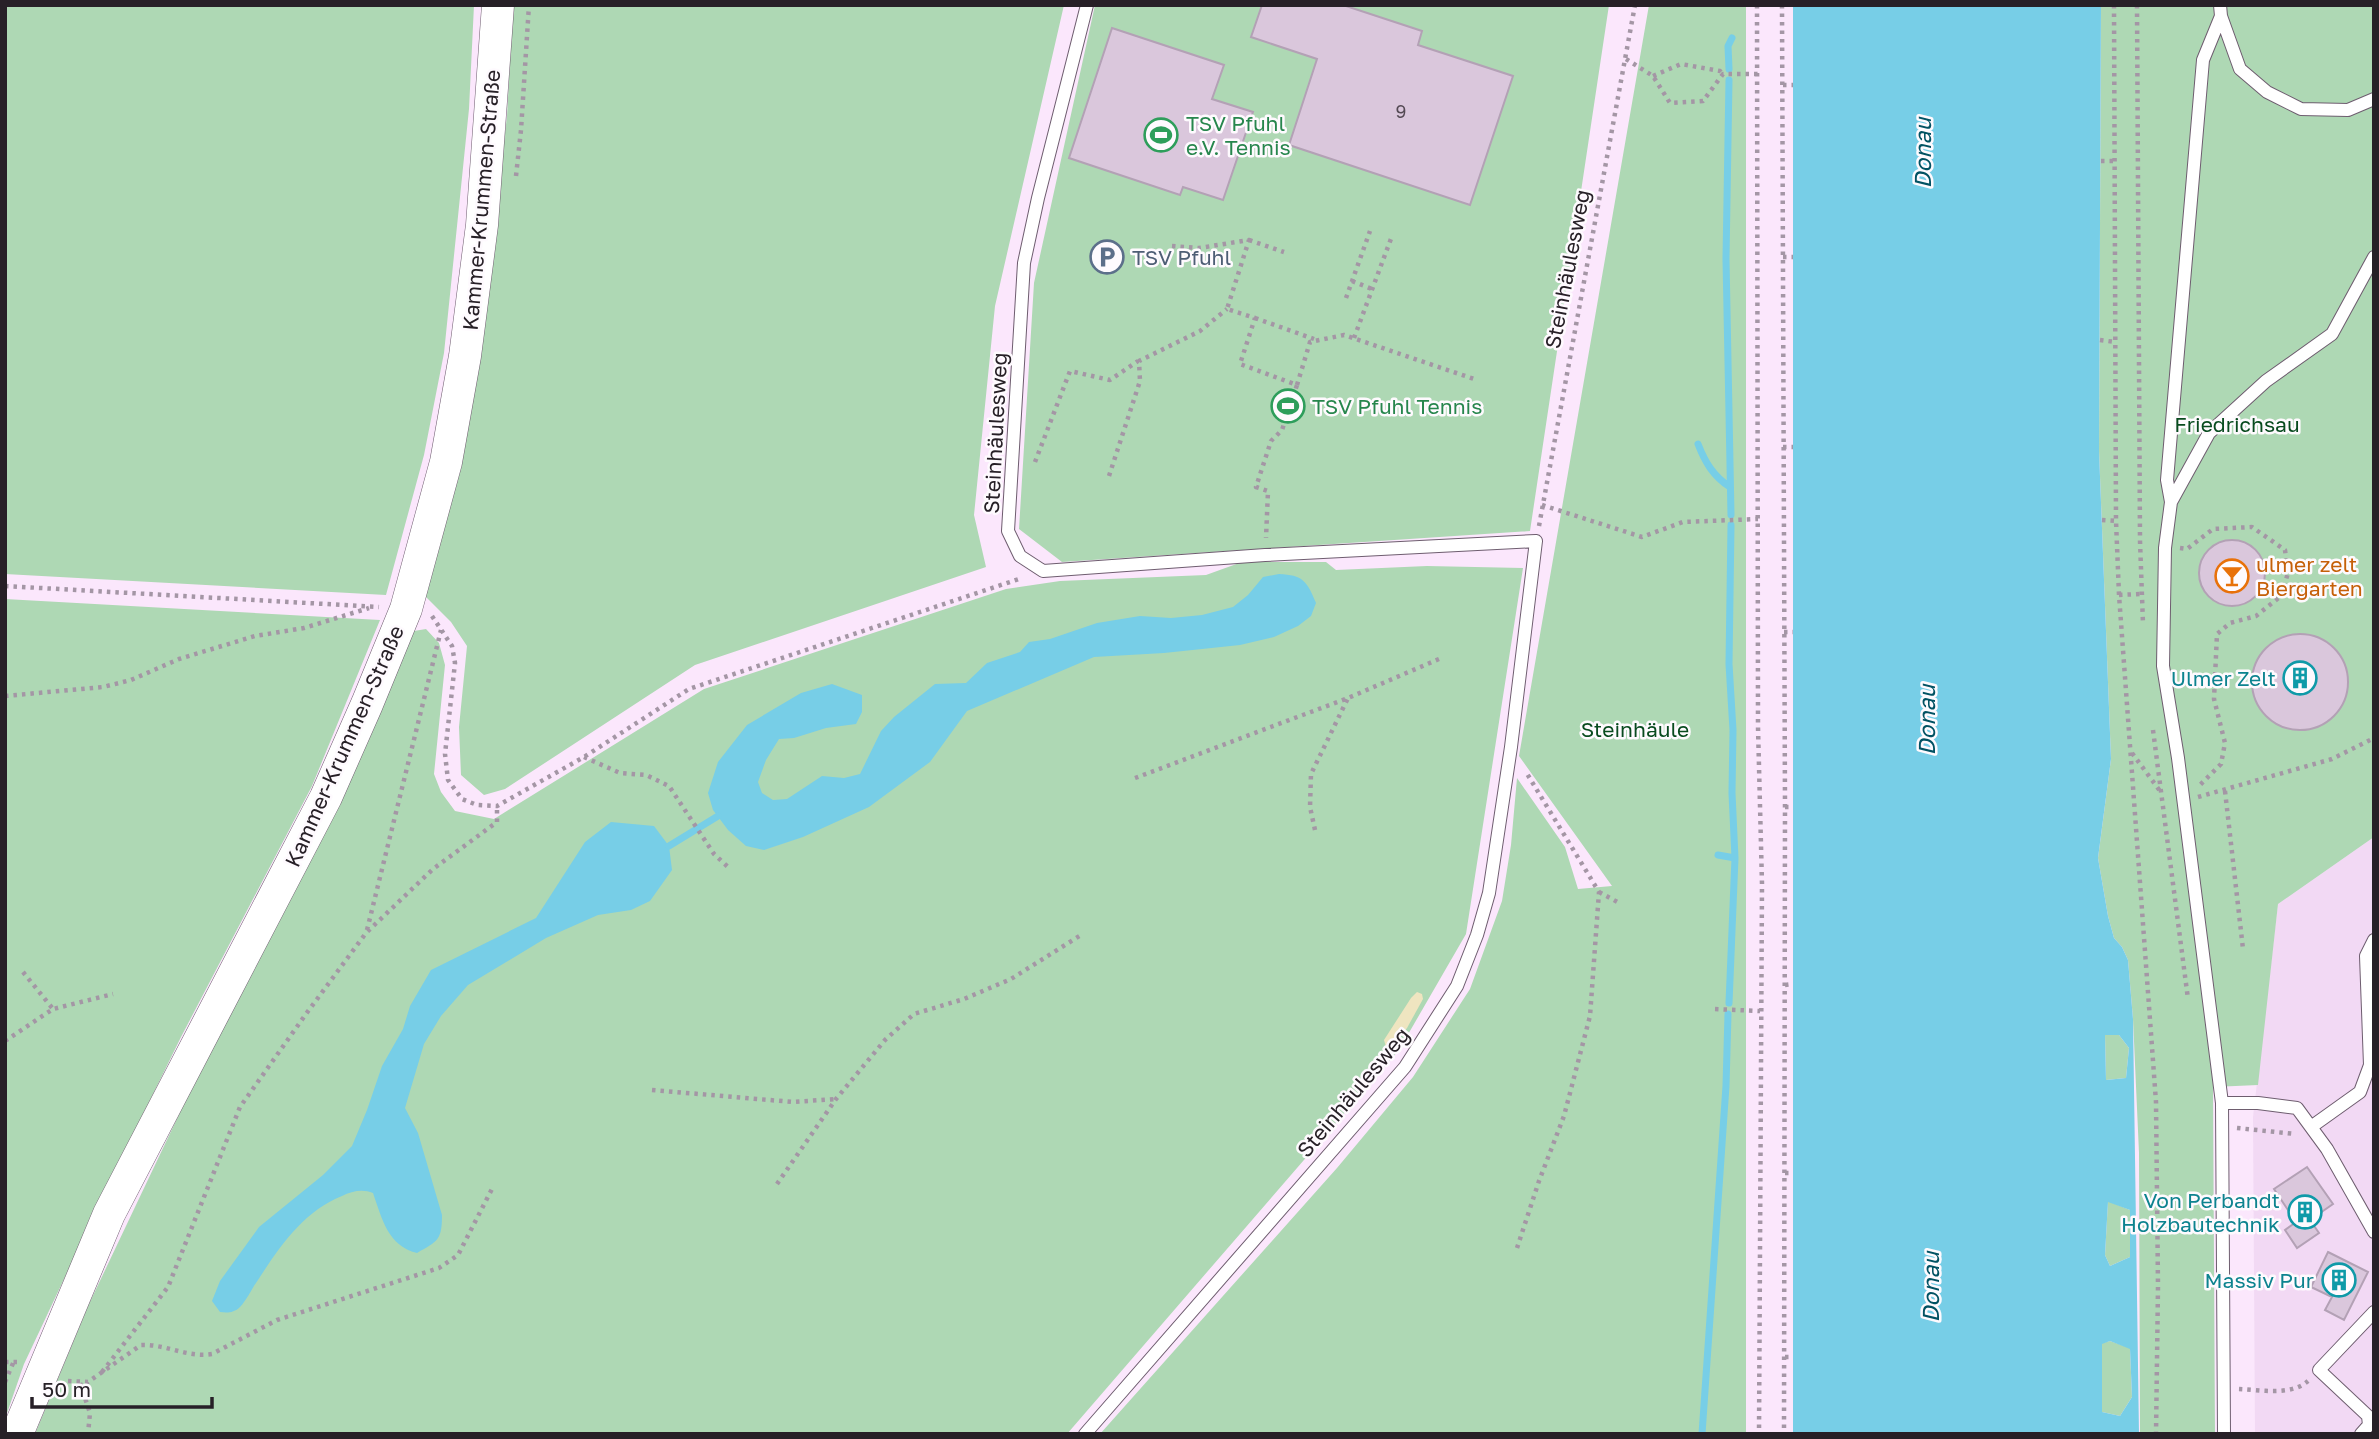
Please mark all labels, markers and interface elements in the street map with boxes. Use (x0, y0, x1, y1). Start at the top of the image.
street label: Kammer-Krummen-Straße (457, 69, 505, 331)
house number: 9 (1396, 100, 1406, 122)
place label: TSV Pfuhl e.V. Tennis (1186, 110, 1291, 160)
water label: Donau (1908, 115, 1936, 188)
sports icon: TSV Pfuhl e.V. Tennis (1142, 116, 1180, 154)
street label: Steinhäulesweg (1539, 187, 1595, 351)
parking icon: TSV Pfuhl (1088, 238, 1126, 276)
place label: TSV Pfuhl (1132, 244, 1231, 270)
street label: Steinhäulesweg (978, 352, 1012, 514)
sports icon: TSV Pfuhl Tennis (1269, 387, 1307, 425)
place label: TSV Pfuhl Tennis (1312, 393, 1482, 419)
park label: Friedrichsau (2174, 411, 2300, 437)
place label: ulmer zelt Biergarten (2256, 551, 2363, 601)
bar icon: ulmer zelt Biergarten (2213, 557, 2251, 595)
street label: Kammer-Krummen-Straße (279, 621, 409, 871)
building icon: Ulmer Zelt (2281, 659, 2319, 697)
place label: Ulmer Zelt (2171, 665, 2276, 691)
water label: Donau (1912, 682, 1940, 755)
park label: Steinhäule (1581, 716, 1689, 742)
street label: Steinhäulesweg (1291, 1022, 1415, 1162)
place label: Von Perbandt Holzbautechnik (2121, 1187, 2280, 1237)
building icon: Von Perbandt Holzbautechnik (2286, 1193, 2324, 1231)
water label: Donau (1916, 1249, 1944, 1322)
building icon: Massiv Pur (2320, 1261, 2358, 1299)
place label: Massiv Pur (2205, 1267, 2314, 1293)
scale bar (32, 1366, 212, 1410)
text: 50 m (42, 1376, 91, 1402)

